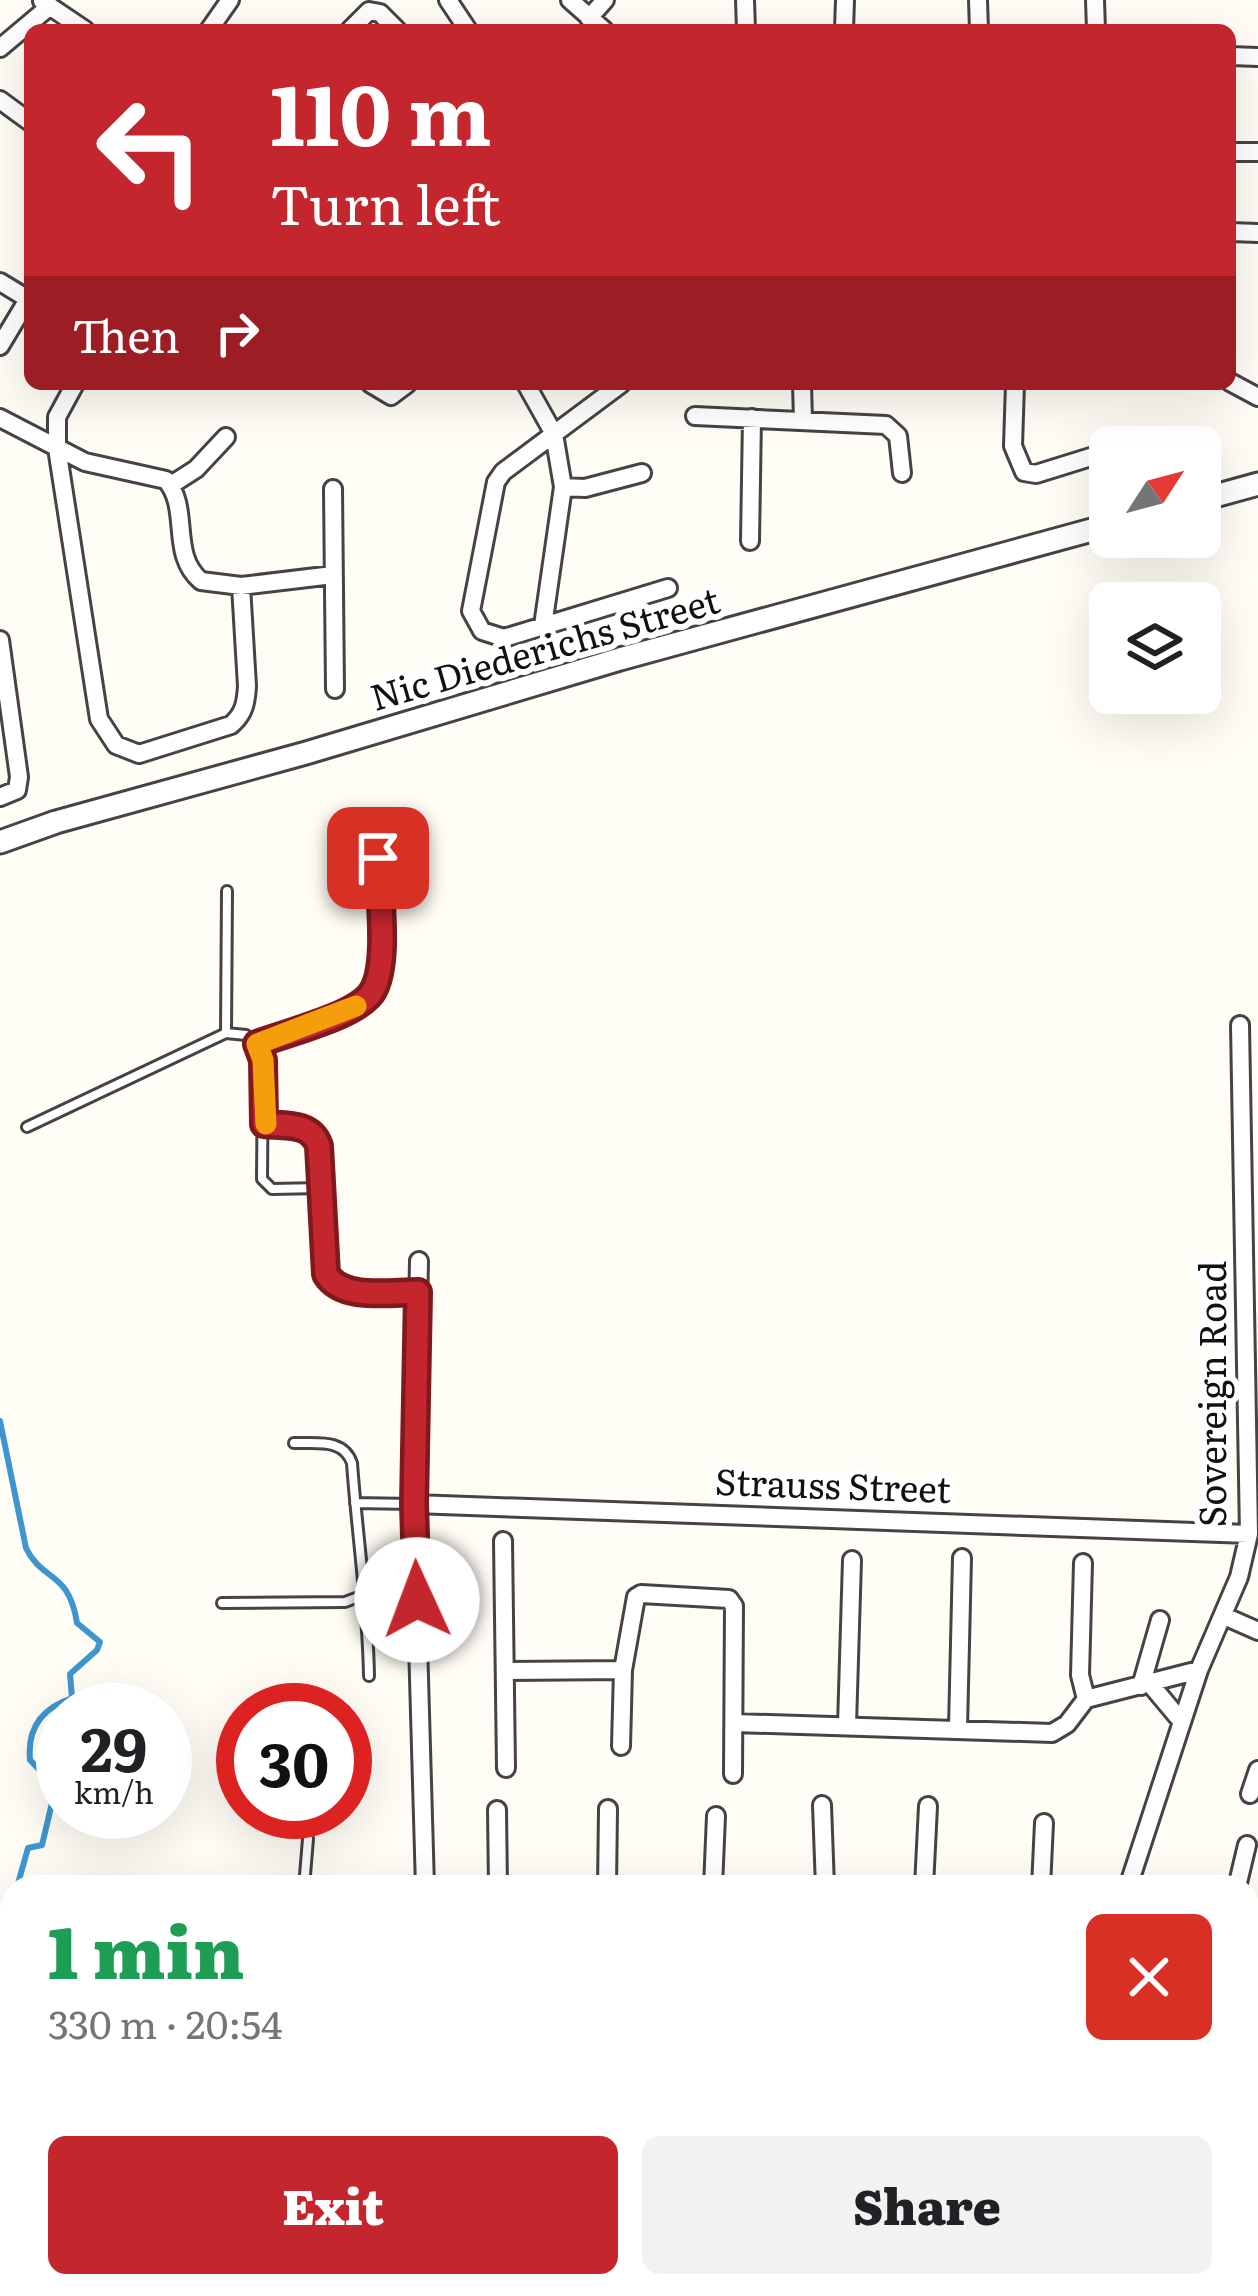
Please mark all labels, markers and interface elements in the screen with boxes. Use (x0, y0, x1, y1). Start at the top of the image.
text: 110 m (270, 47, 492, 172)
icon: left (72, 72, 228, 228)
text: Turn left (270, 161, 501, 242)
text: Then (72, 300, 180, 367)
icon: right (204, 300, 270, 366)
north arrow (1089, 426, 1221, 558)
map controls (1089, 426, 1221, 714)
street label: Nic Diederichs Street (363, 571, 726, 722)
button: layers (1089, 582, 1221, 714)
pin (327, 807, 429, 909)
icon: arrive (345, 825, 411, 891)
street label: Sovereign Road (1184, 1261, 1237, 1527)
street label: Strauss Street (714, 1453, 952, 1514)
position arrow (354, 1537, 480, 1663)
speed limit sign: 30 (216, 1683, 372, 1839)
text: 29 (81, 1701, 147, 1790)
text: km/h (74, 1769, 154, 1813)
text: 1 min (48, 1894, 244, 2001)
button: close (1086, 1914, 1212, 2040)
text: 330 m · 20:54 (48, 1993, 282, 2051)
button: Exit (48, 2136, 618, 2274)
button: Share (642, 2136, 1212, 2274)

